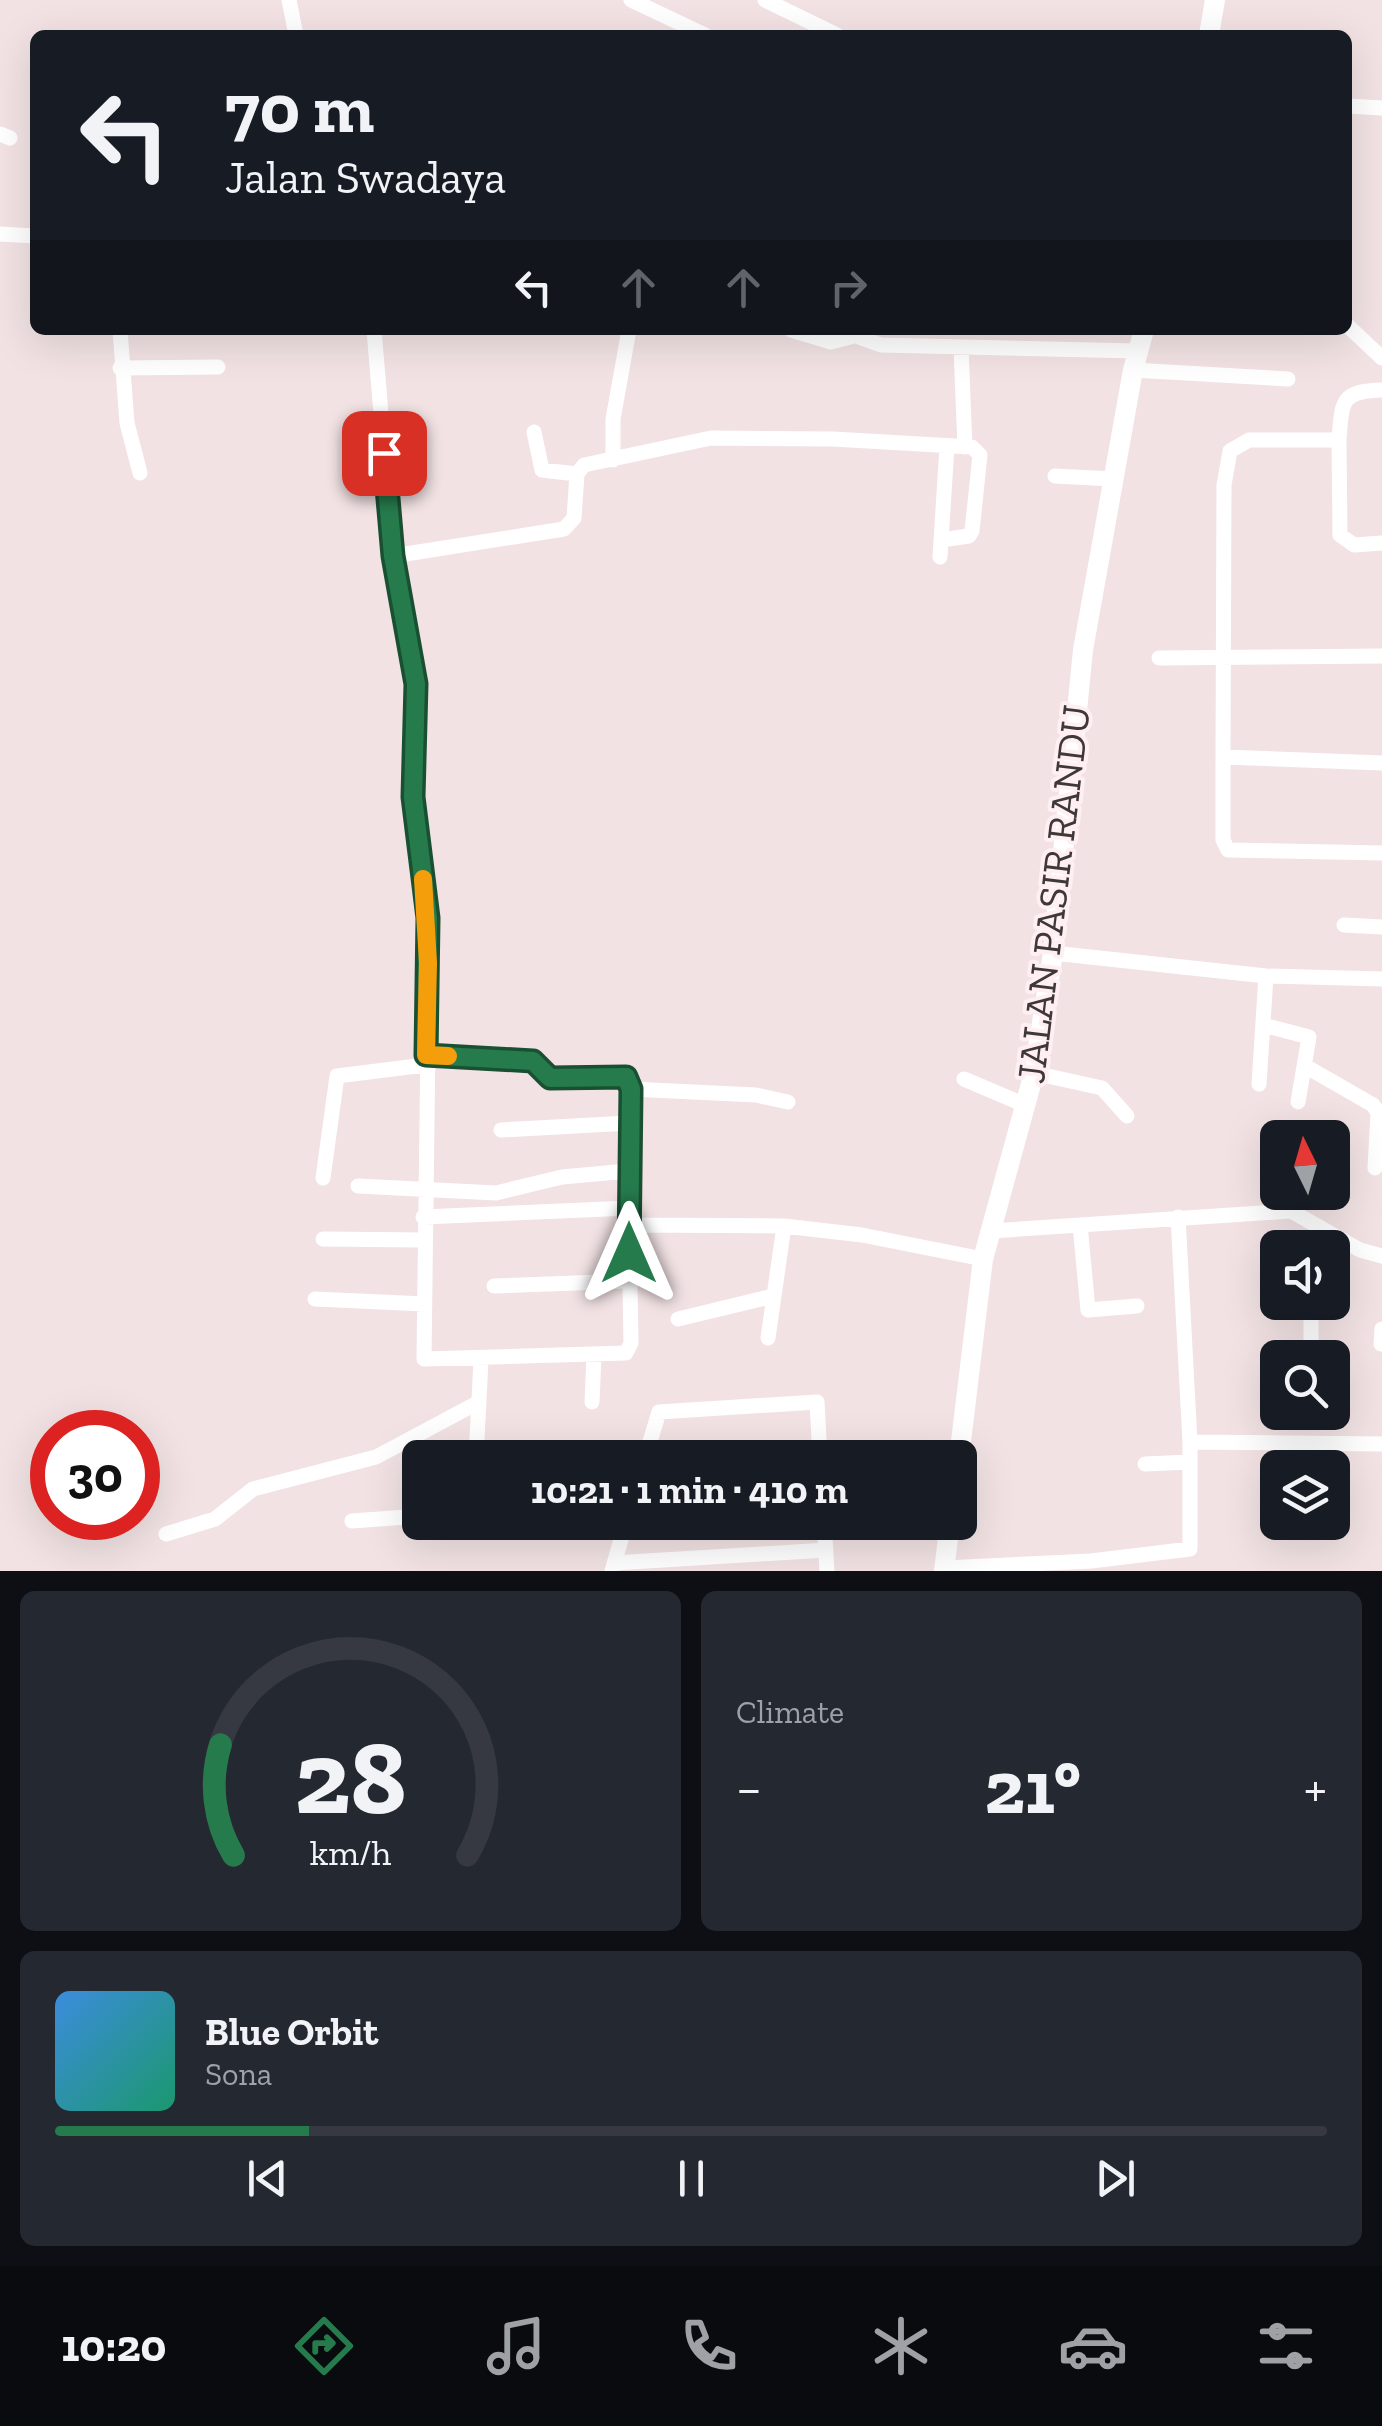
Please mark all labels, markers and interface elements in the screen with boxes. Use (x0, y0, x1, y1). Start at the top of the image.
text: 70 m (225, 66, 374, 150)
icon: left (60, 70, 190, 200)
text: Jalan Swadaya (225, 151, 506, 205)
icon: left (506, 260, 561, 315)
icon: ahead (611, 260, 666, 315)
icon: ahead (716, 260, 771, 315)
icon: right (821, 260, 876, 315)
pin (342, 411, 427, 496)
icon: arrive (357, 426, 412, 481)
street label: JALAN PASIR RANDU (1006, 702, 1100, 1086)
north arrow (1260, 1120, 1350, 1210)
map controls (1260, 1120, 1350, 1540)
position arrow (577, 1201, 681, 1305)
button: sound (1260, 1230, 1350, 1320)
button: search (1260, 1340, 1350, 1430)
speed limit sign: 30 (30, 1410, 160, 1540)
button: layers (1260, 1450, 1350, 1540)
text: 10:21 · 1 min · 410 m (531, 1467, 848, 1513)
text: Climate (736, 1693, 844, 1731)
text: 28 (295, 1715, 406, 1840)
text: 21° (985, 1742, 1081, 1832)
text: − (736, 1755, 762, 1821)
text: + (1304, 1755, 1327, 1821)
text: km/h (310, 1831, 391, 1874)
text: Blue Orbit (205, 2009, 378, 2055)
text: Sona (205, 2055, 272, 2093)
icon: previous (240, 2151, 295, 2206)
icon: pause (664, 2151, 719, 2206)
icon: next (1088, 2151, 1143, 2206)
icon: directions (289, 2311, 359, 2381)
icon: music (481, 2311, 551, 2381)
icon: phone (674, 2311, 744, 2381)
icon: climate (866, 2311, 936, 2381)
icon: car (1058, 2311, 1128, 2381)
icon: filters (1251, 2311, 1321, 2381)
text: 10:20 (61, 2319, 167, 2373)

